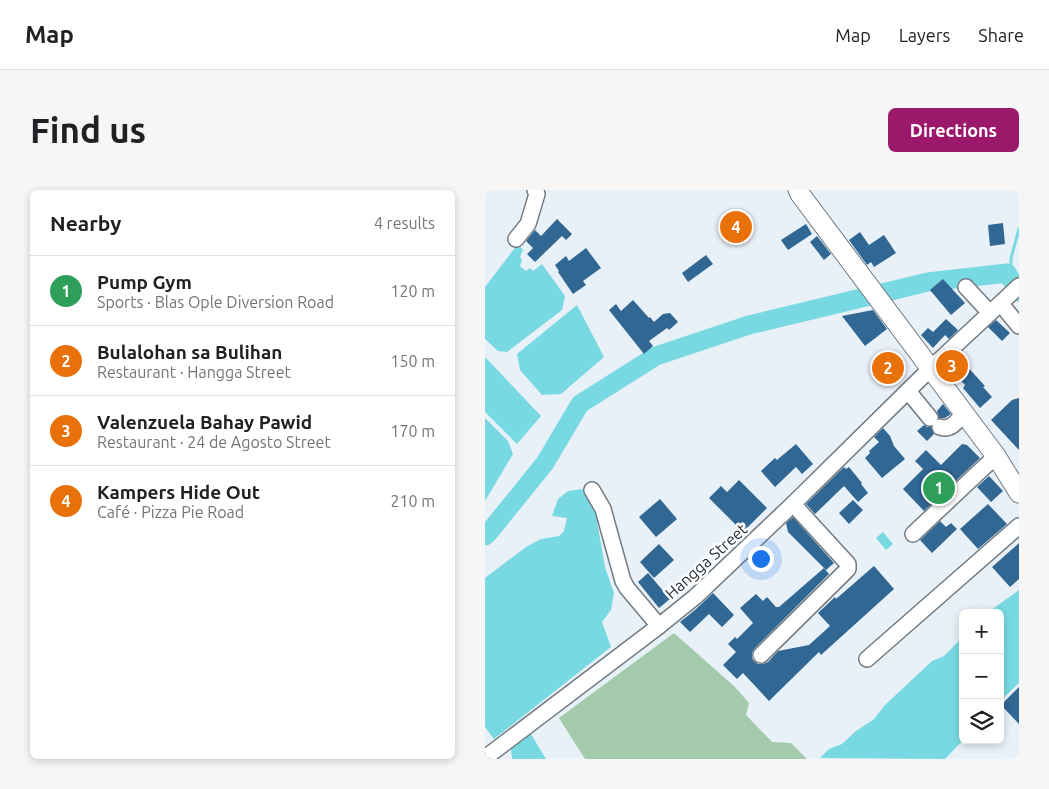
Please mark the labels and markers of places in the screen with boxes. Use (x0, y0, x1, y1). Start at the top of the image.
pin: 4 (720, 208, 752, 246)
pin: 3 (936, 347, 968, 385)
pin: 2 (872, 349, 904, 387)
pin: 1 (923, 469, 955, 507)

